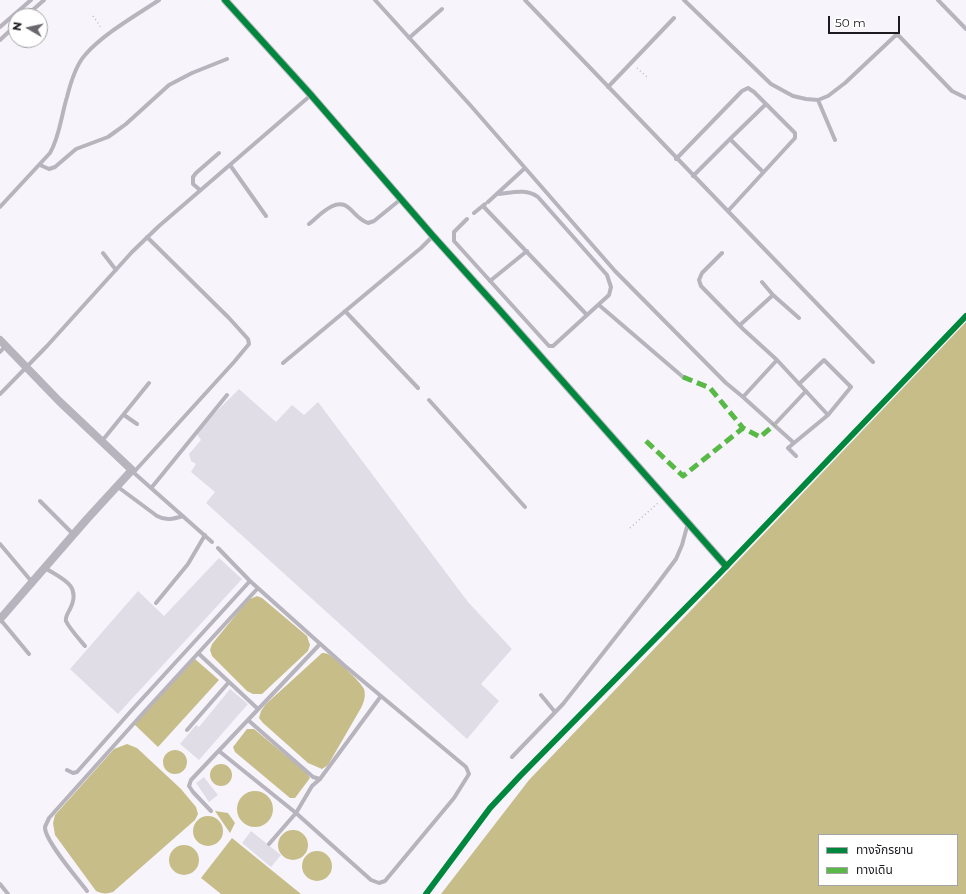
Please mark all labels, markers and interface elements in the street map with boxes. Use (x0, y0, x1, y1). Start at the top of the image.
north arrow (8, 8, 48, 48)
scale bar (830, 8, 902, 34)
text: 50 m (835, 15, 866, 30)
text: N (10, 21, 25, 32)
legend (818, 834, 958, 886)
text: ทางจักรยาน (856, 842, 913, 857)
text: ทางเดิน (856, 862, 893, 877)

